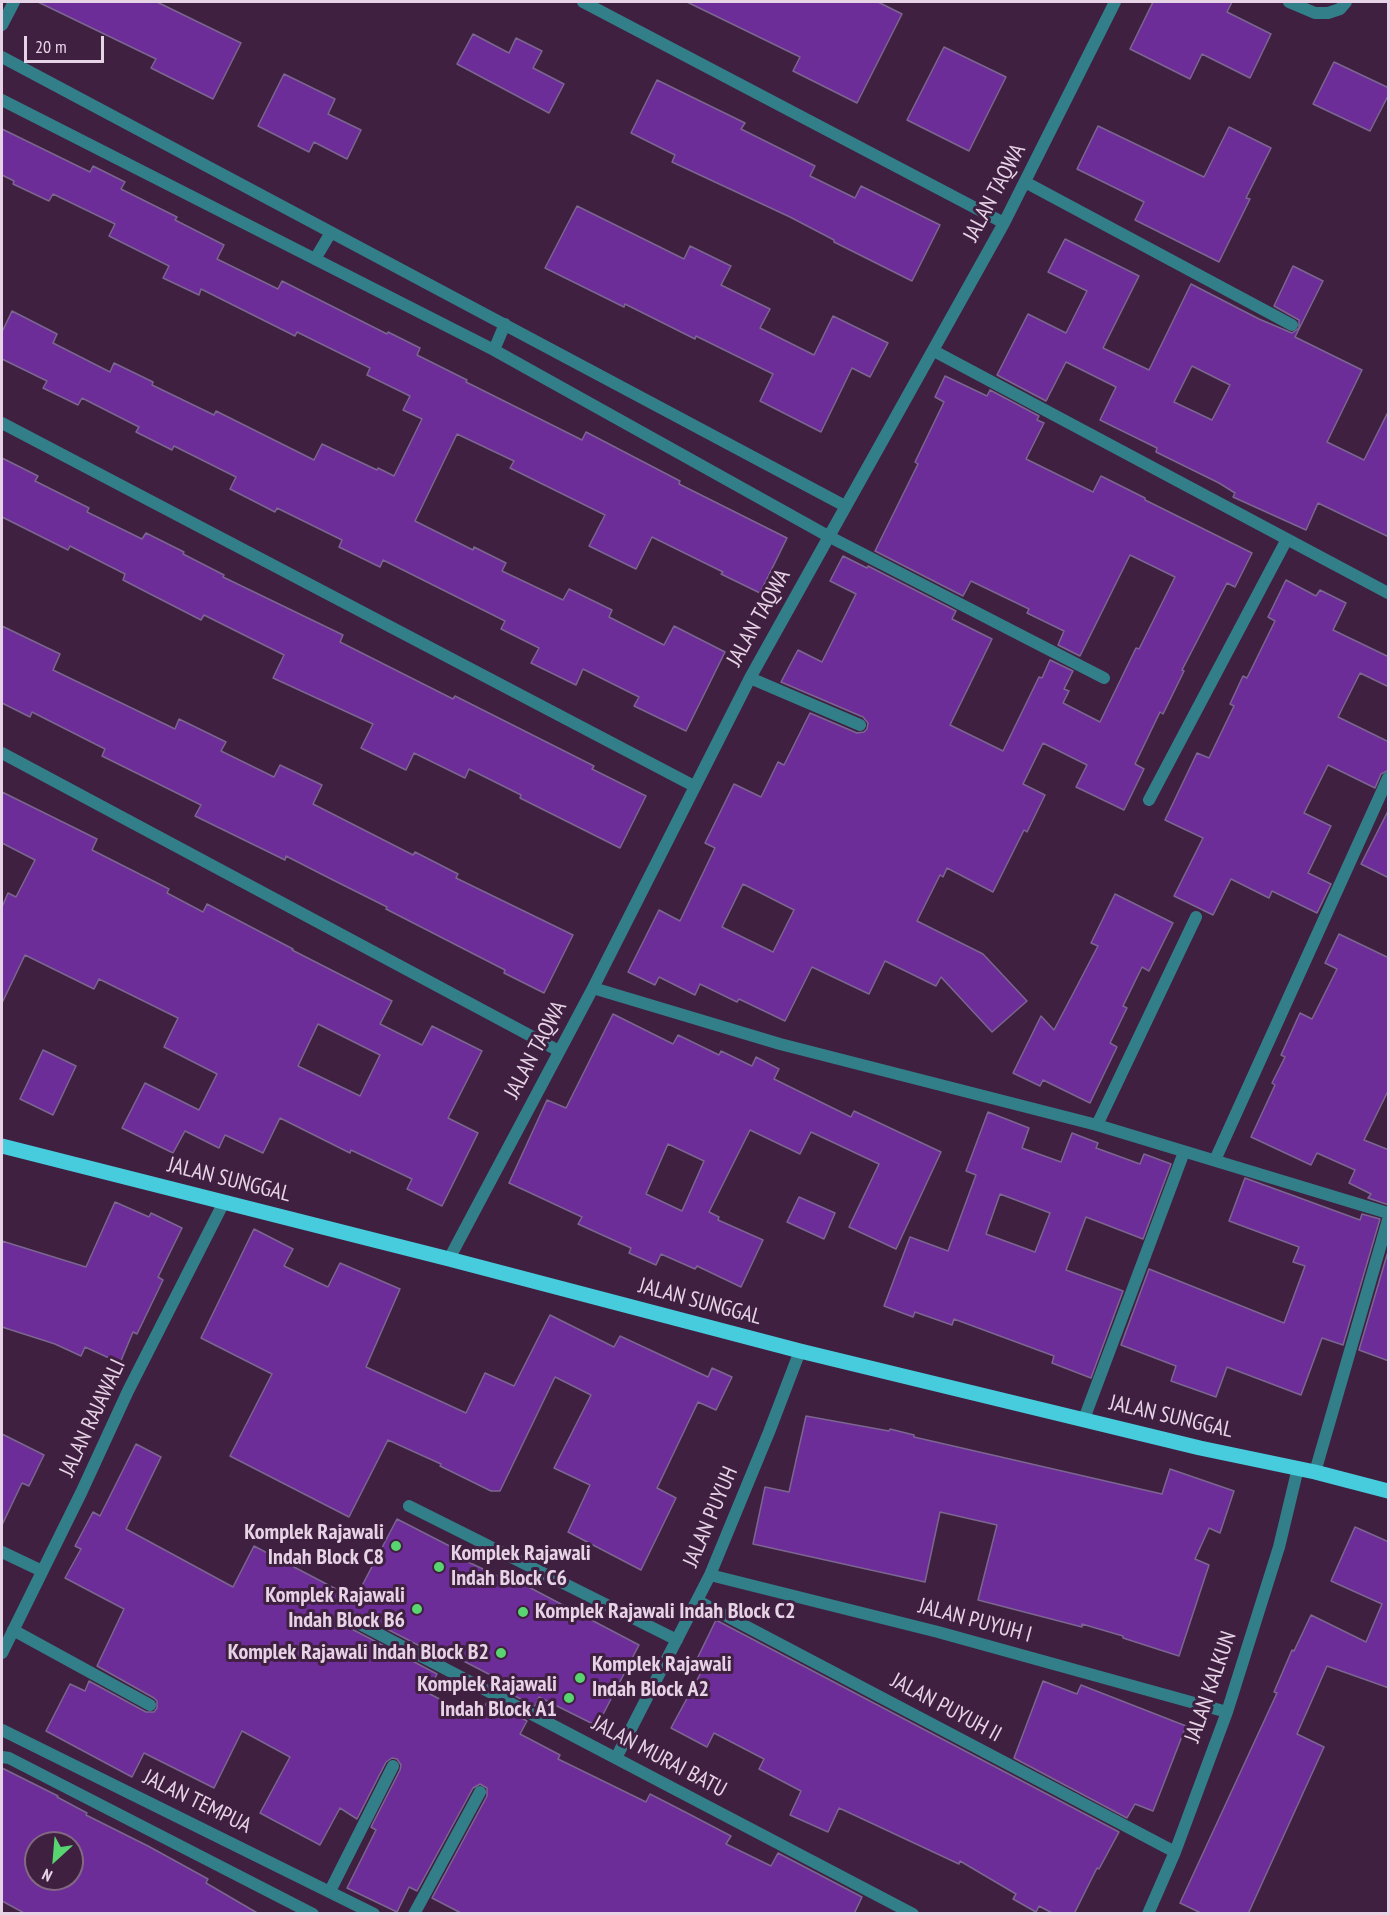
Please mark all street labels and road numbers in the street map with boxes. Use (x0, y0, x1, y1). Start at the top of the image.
street label: JALAN TAQWA (958, 140, 1032, 246)
street label: JALAN TAQWA (722, 565, 796, 671)
street label: JALAN TAQWA (499, 997, 573, 1103)
street label: JALAN SUNGGAL (165, 1152, 293, 1208)
street label: JALAN SUNGGAL (636, 1273, 764, 1331)
street label: JALAN RAJAWALI (54, 1355, 132, 1481)
street label: JALAN SUNGGAL (1107, 1390, 1235, 1444)
street label: JALAN PUYUH (678, 1463, 744, 1571)
street label: JALAN PUYUH I (915, 1593, 1035, 1649)
street label: JALAN KALKUN (1180, 1628, 1242, 1746)
street label: JALAN PUYUH II (886, 1668, 1006, 1748)
street label: JALAN MURAI BATU (587, 1710, 731, 1804)
street label: JALAN TEMPUA (139, 1765, 255, 1839)

